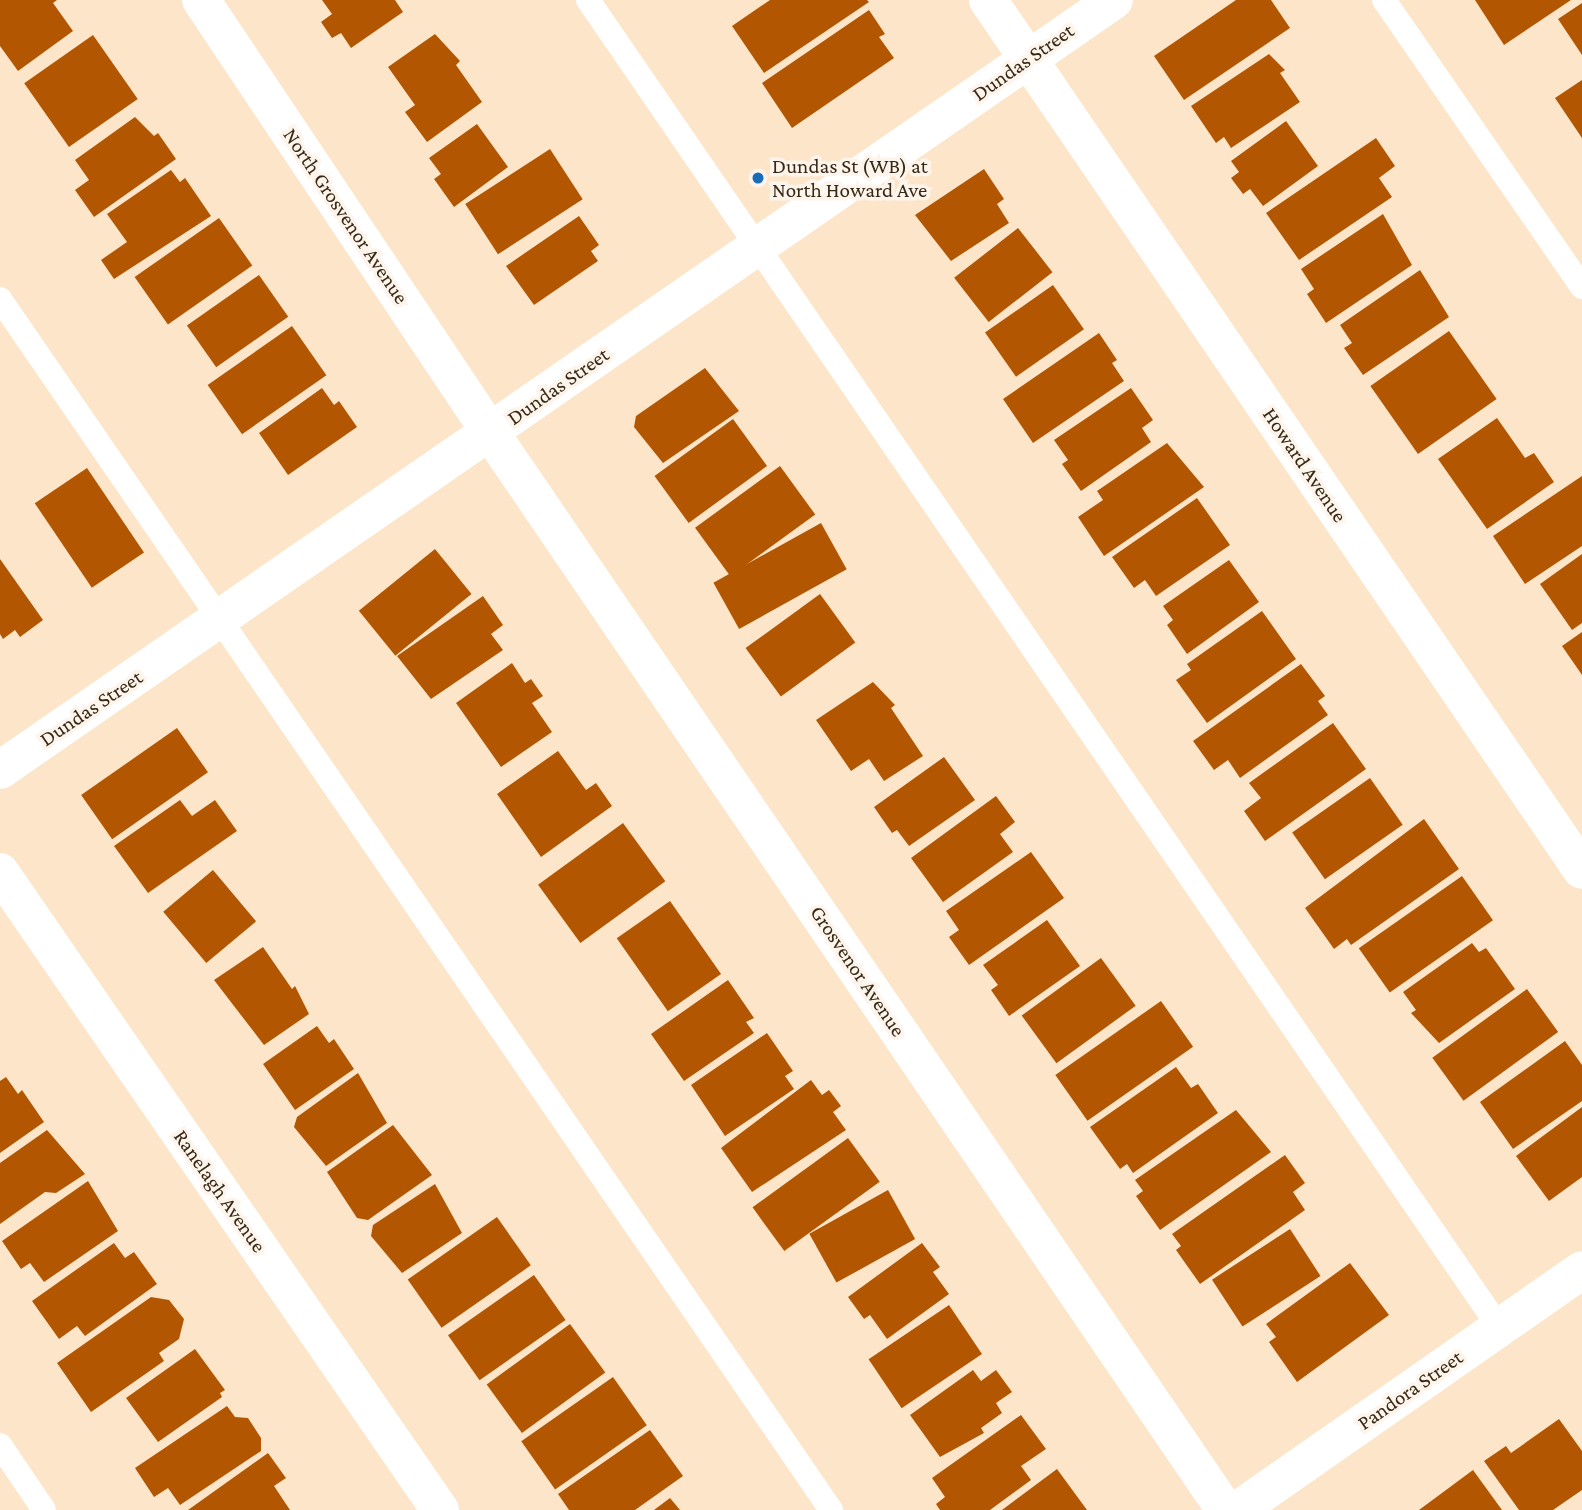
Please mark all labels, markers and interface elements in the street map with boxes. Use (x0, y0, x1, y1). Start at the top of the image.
street label: Dundas Street (967, 18, 1079, 106)
street label: North Grosvenor Avenue (278, 123, 414, 309)
place label: Dundas St (WB) at North Howard Ave (772, 153, 928, 203)
marker: Dundas St (WB) at North Howard Ave (750, 170, 766, 186)
street label: Dundas Street (502, 342, 614, 430)
street label: Howard Avenue (1257, 403, 1353, 527)
street label: Dundas Street (35, 664, 147, 752)
street label: Grosvenor Avenue (805, 901, 911, 1041)
street label: Ranelagh Avenue (168, 1125, 272, 1257)
street label: Pandora Street (1353, 1345, 1467, 1435)

